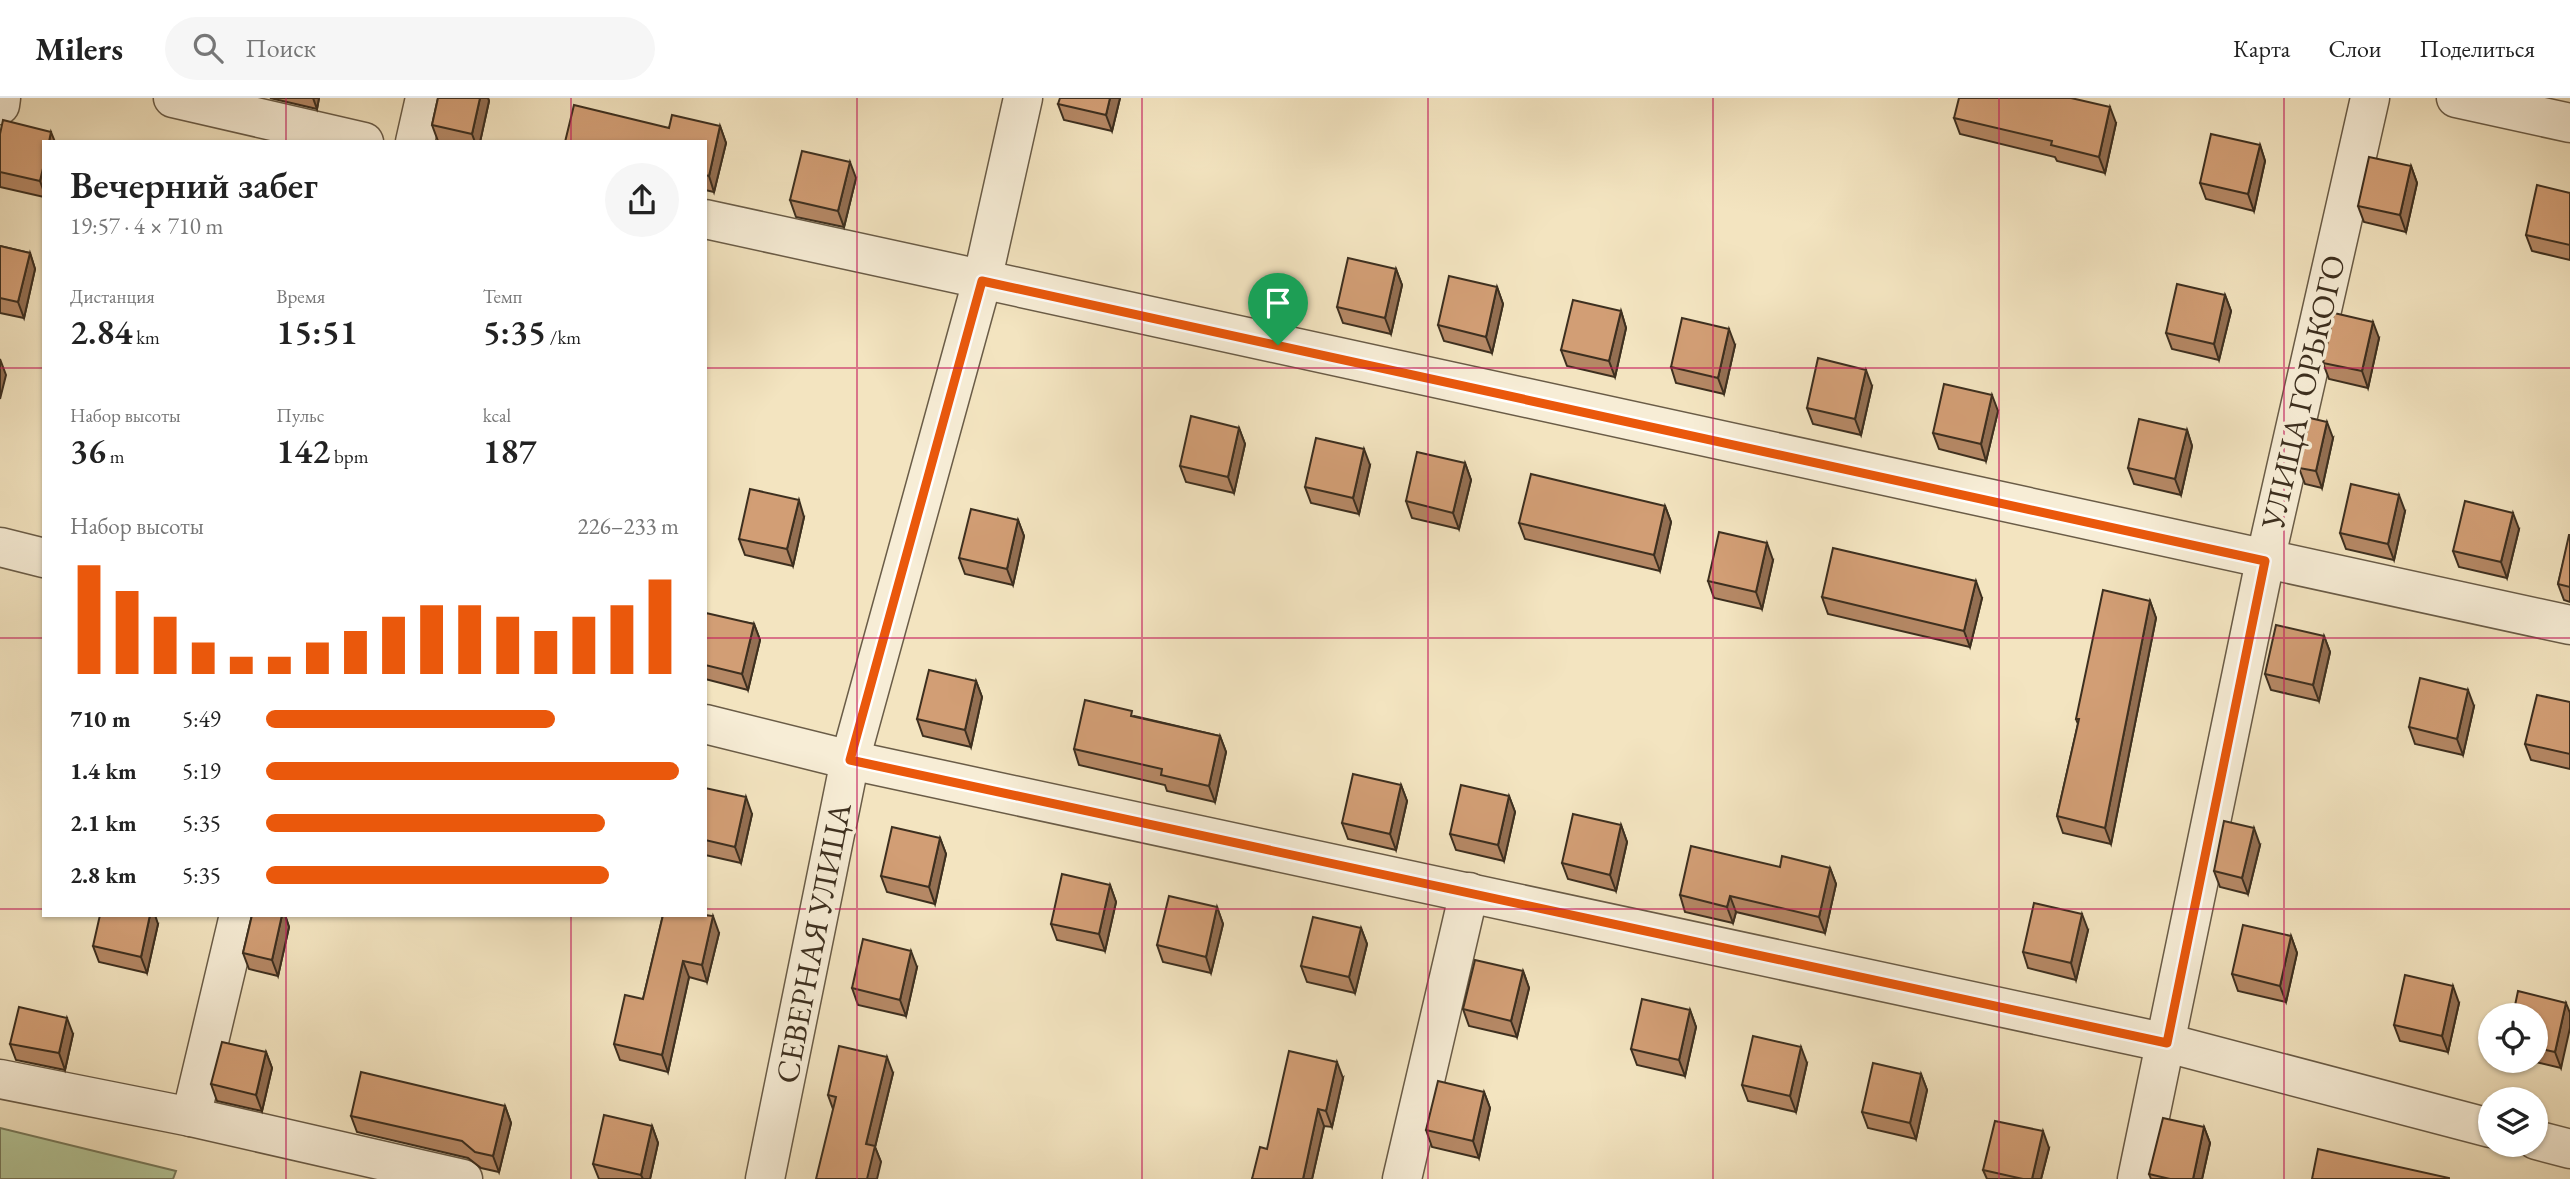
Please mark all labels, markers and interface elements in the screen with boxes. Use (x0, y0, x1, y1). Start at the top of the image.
search box (165, 17, 655, 80)
text: Milers (35, 27, 123, 70)
icon: search (189, 29, 227, 67)
text: Поиск (245, 31, 316, 65)
text: Карта (2233, 33, 2290, 64)
text: Слои (2328, 33, 2382, 64)
text: Поделиться (2420, 33, 2535, 64)
text: Вечерний забег (70, 160, 318, 209)
button: share (605, 163, 679, 237)
text: 19:57 · 4 × 710 m (70, 211, 223, 241)
street label: УЛИЦА ГОРЬКОГО (2251, 251, 2355, 534)
pin (1248, 273, 1308, 345)
text: Дистанция (70, 284, 155, 309)
text: Время (276, 284, 325, 309)
text: Темп (483, 284, 522, 309)
icon: arrive (1259, 284, 1297, 322)
text: 2.84 (70, 309, 132, 354)
text: 15:51 (276, 309, 358, 354)
text: 5:35 (483, 309, 546, 354)
text: km (132, 325, 160, 350)
text: /km (546, 325, 581, 350)
text: Набор высоты (70, 403, 181, 428)
text: Пульс (276, 403, 324, 428)
text: kcal (483, 403, 511, 428)
text: 36 (70, 428, 106, 473)
text: 142 (276, 428, 330, 473)
text: 187 (483, 428, 537, 473)
text: m (106, 444, 125, 469)
text: bpm (330, 444, 368, 469)
text: Набор высоты (70, 511, 204, 541)
text: 226–233 m (578, 511, 679, 541)
text: 710 m (70, 704, 131, 734)
text: 5:49 (182, 704, 221, 734)
text: 1.4 km (70, 756, 137, 786)
text: 5:19 (182, 756, 221, 786)
street label: СЕВЕРНАЯ УЛИЦА (765, 798, 861, 1087)
text: 2.1 km (70, 808, 137, 838)
text: 5:35 (182, 808, 221, 838)
text: 2.8 km (70, 860, 137, 890)
text: 5:35 (182, 860, 221, 890)
map controls (2478, 1003, 2548, 1157)
button: locate (2478, 1003, 2548, 1073)
button: layers (2478, 1087, 2548, 1157)

